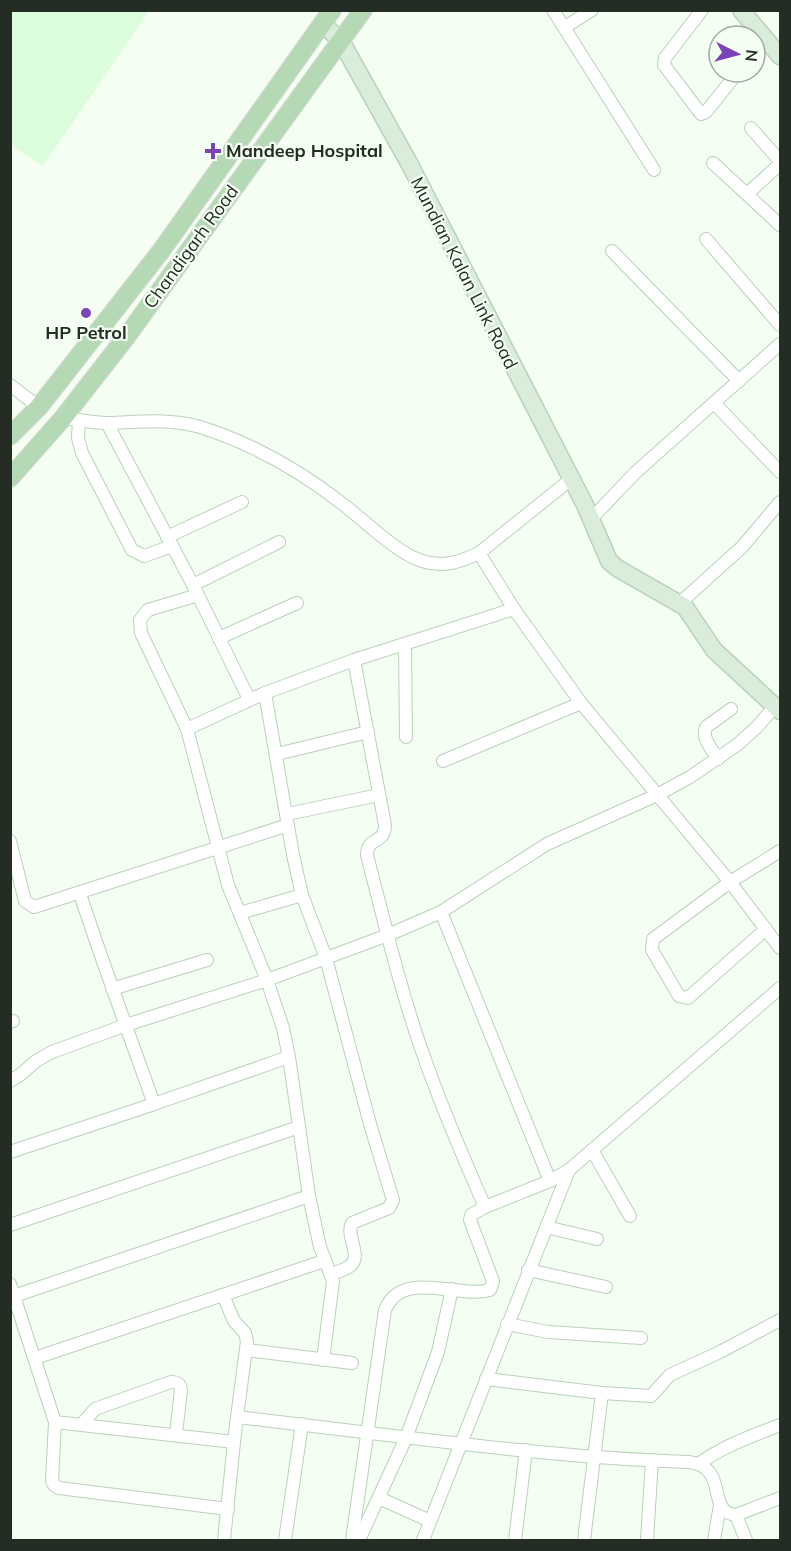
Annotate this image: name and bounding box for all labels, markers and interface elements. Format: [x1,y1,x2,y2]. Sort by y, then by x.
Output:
north arrow [707,24,767,84]
text: N [741,49,762,63]
place label: Mandeep Hospital [226,139,383,162]
marker: Mandeep Hospital [204,142,222,160]
street label: Mundian Kalan Link Road [406,173,523,373]
street label: Chandigarh Road [138,181,243,313]
marker: HP Petrol [79,306,93,320]
place label: HP Petrol [45,321,127,344]

